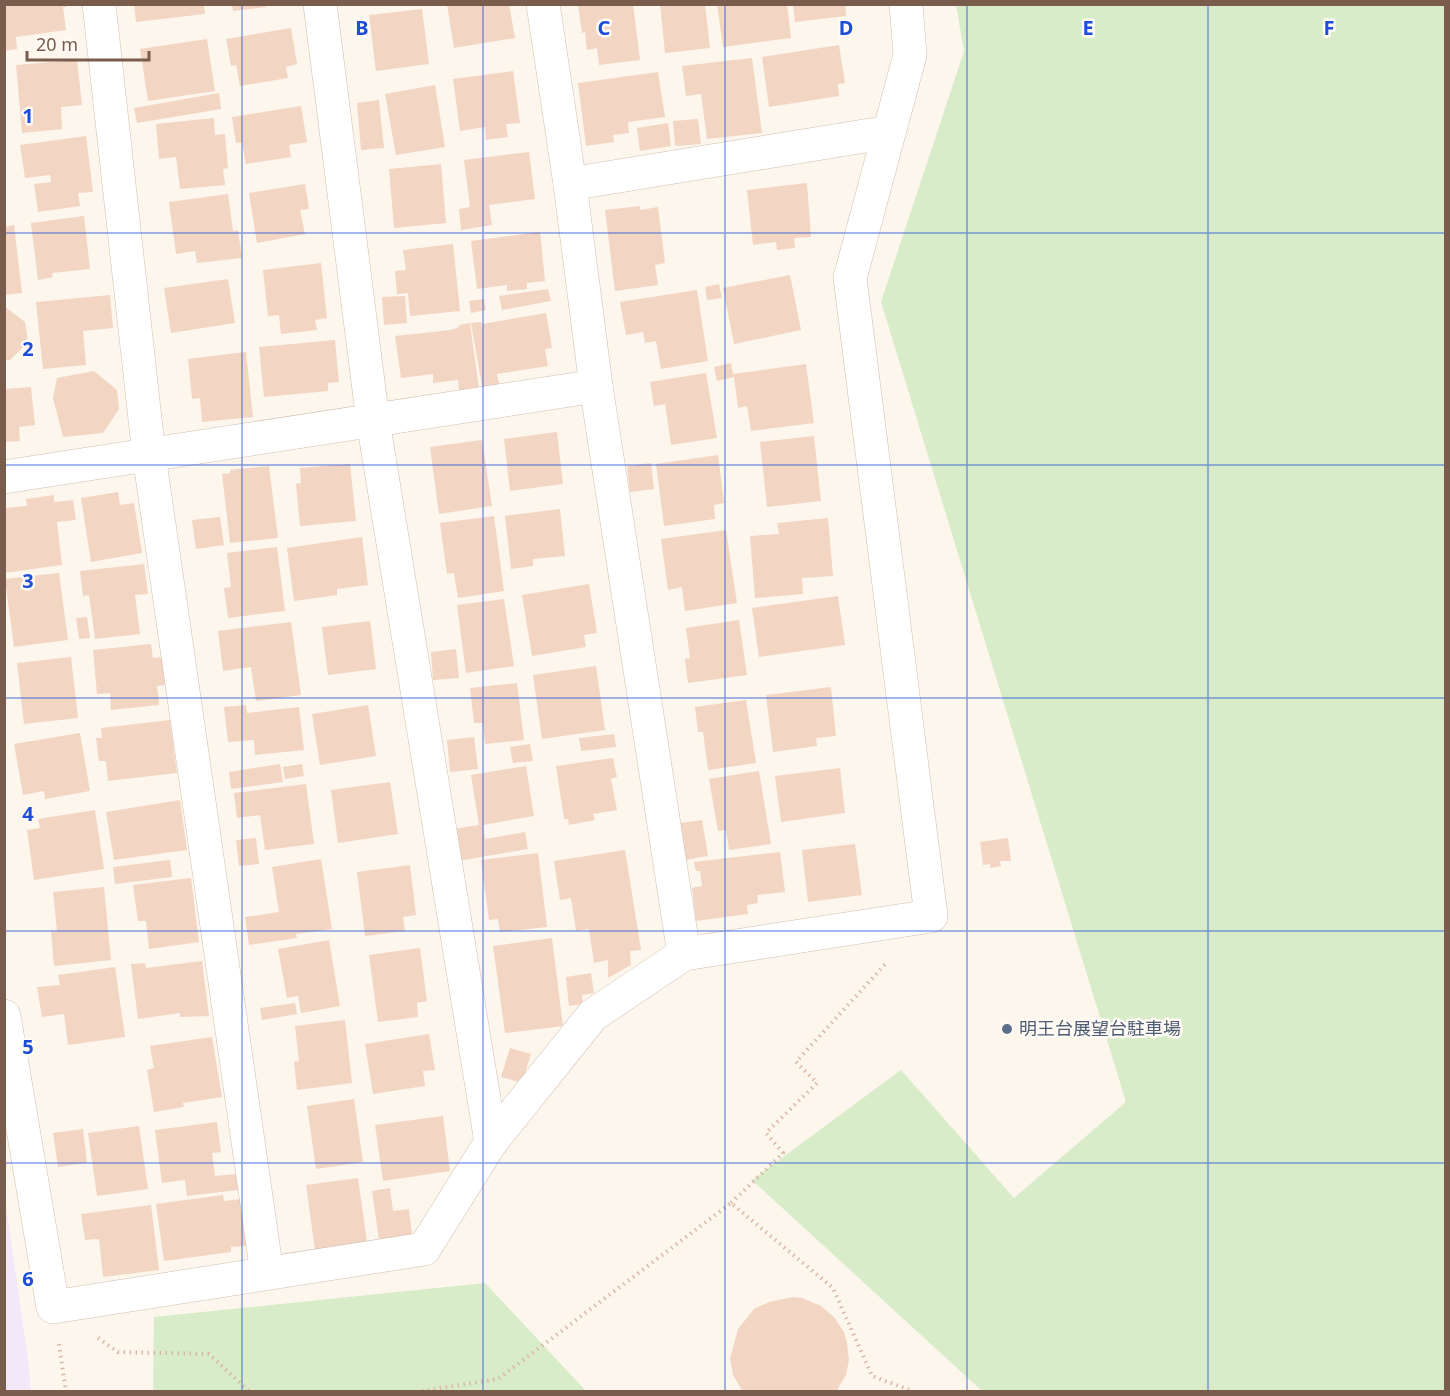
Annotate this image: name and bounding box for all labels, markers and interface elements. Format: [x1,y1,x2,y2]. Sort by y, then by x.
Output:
text: B [355,14,369,41]
text: C [598,14,611,41]
text: D [839,14,853,41]
text: E [1082,14,1094,41]
text: F [1324,14,1334,41]
scale bar [27,24,148,62]
text: 20 m [36,32,78,56]
text: 1 [22,102,34,129]
text: 2 [22,335,34,362]
text: 3 [22,567,34,594]
text: 4 [22,800,34,827]
place label: 明王台展望台駐車場 [1019,1016,1181,1040]
marker: 明王台展望台駐車場 [1000,1022,1014,1036]
text: 5 [22,1033,34,1060]
text: 6 [22,1265,34,1292]

